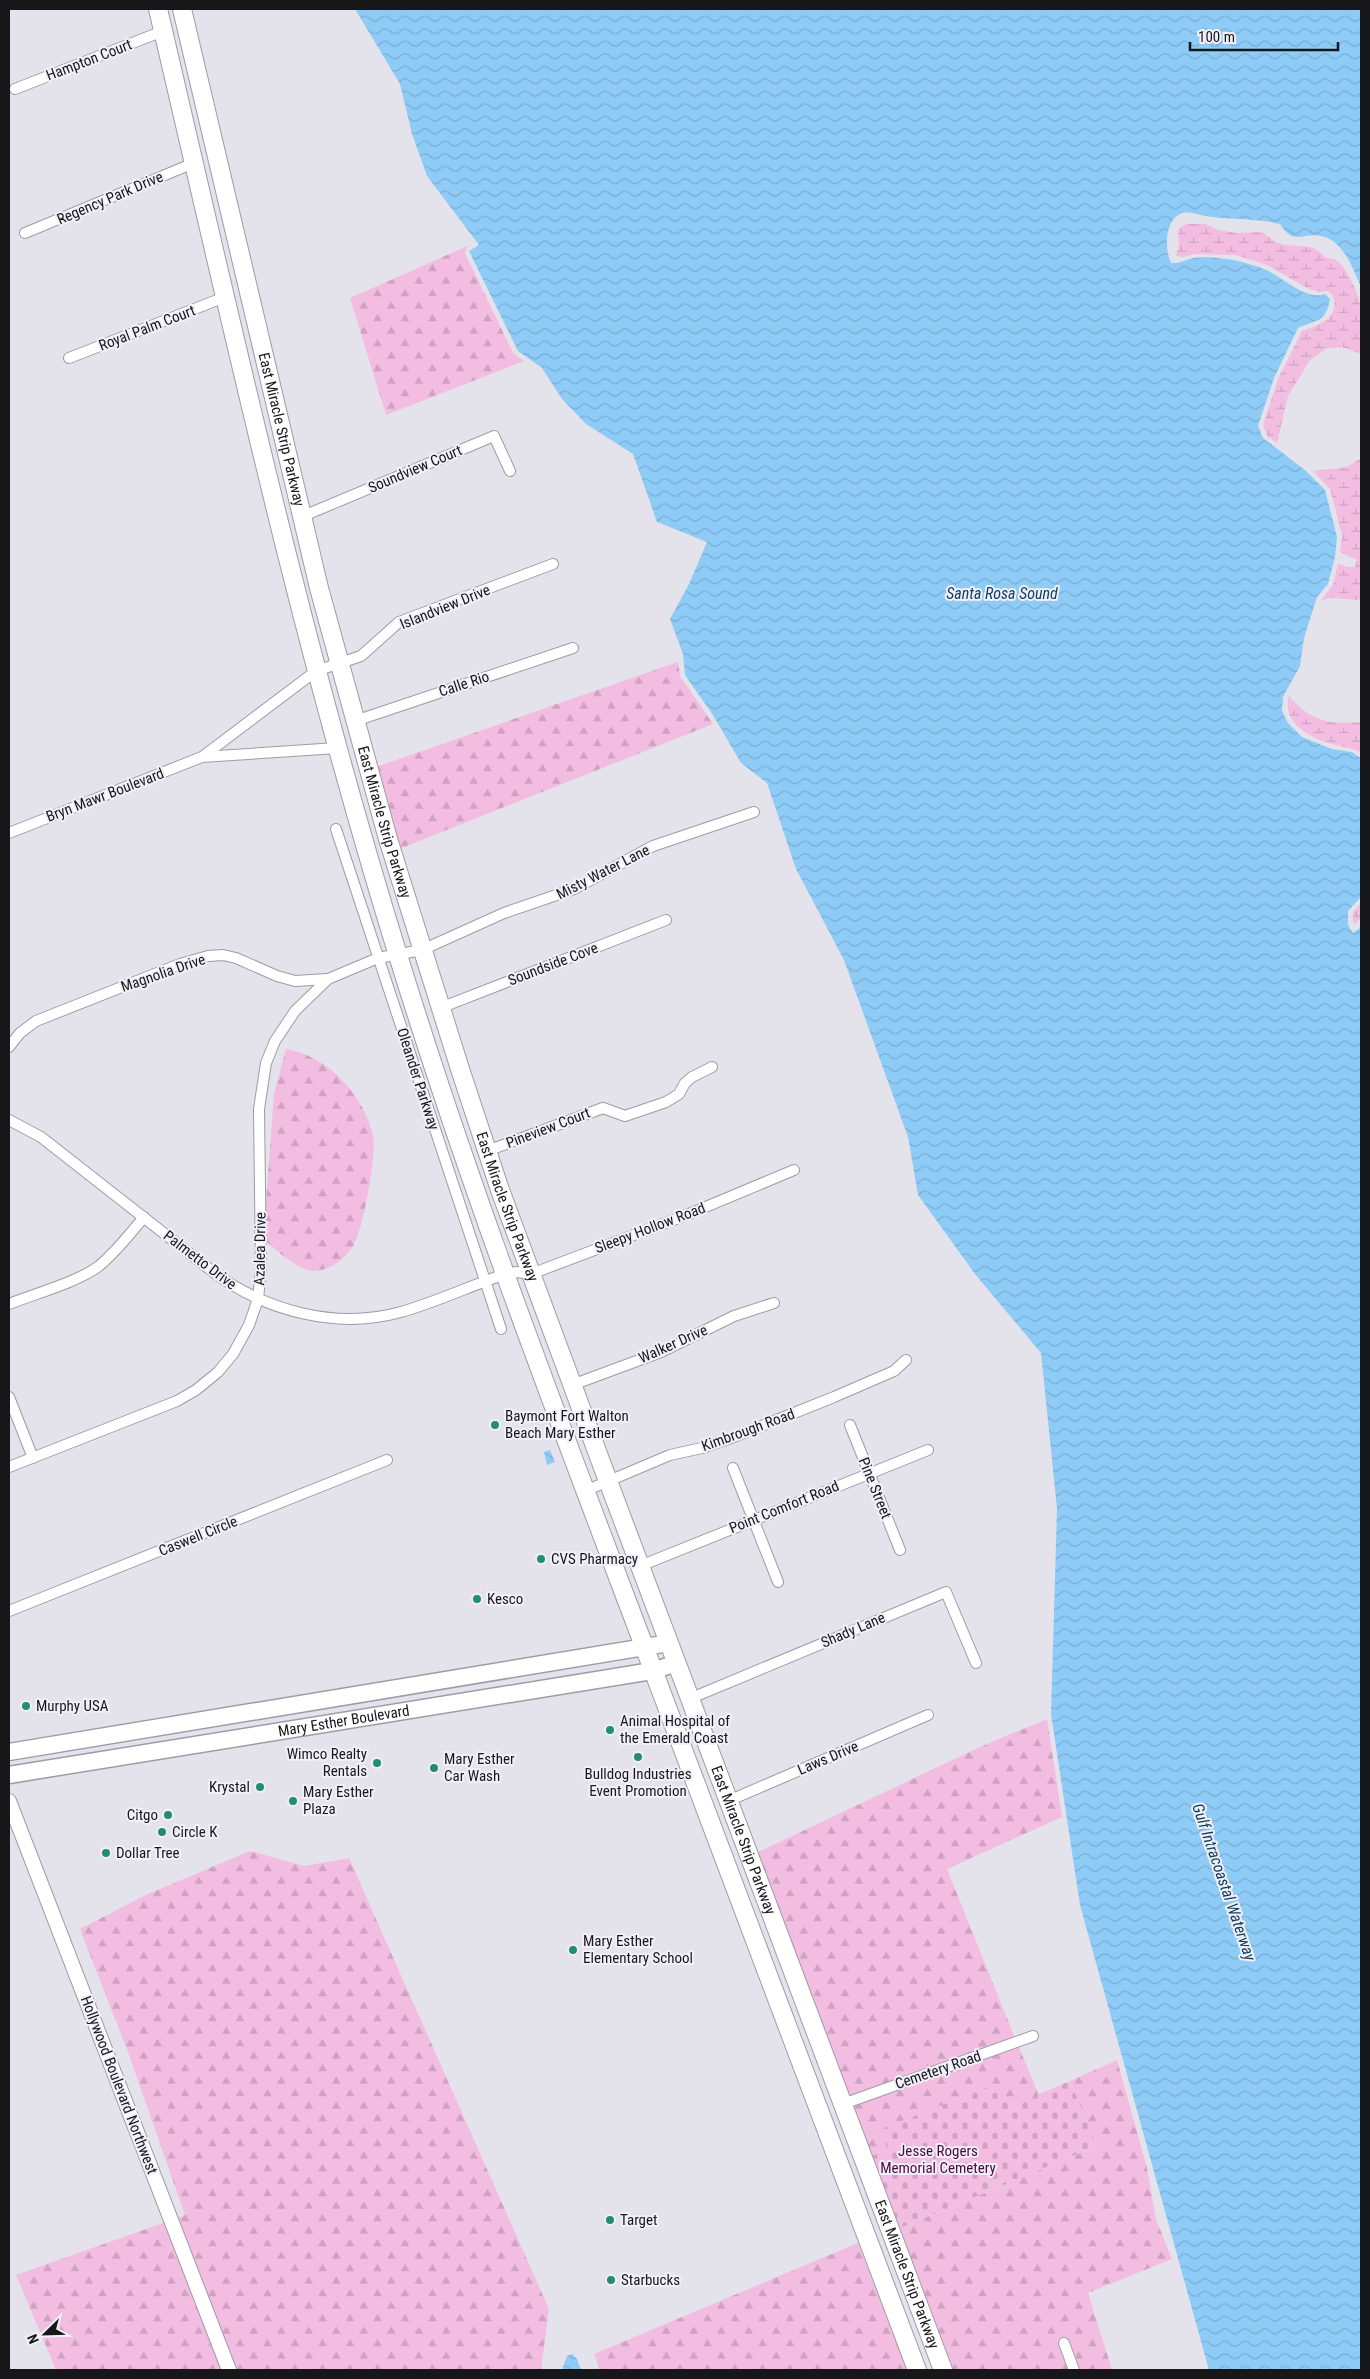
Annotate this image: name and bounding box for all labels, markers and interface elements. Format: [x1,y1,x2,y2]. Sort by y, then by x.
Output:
scale bar [1190,20,1338,52]
text: 100 m [1198,28,1235,46]
street label: Hampton Court [44,35,134,85]
street label: Regency Park Drive [54,168,166,228]
street label: Royal Palm Court [96,301,198,355]
street label: East Miracle Strip Parkway [255,351,308,508]
street label: Soundview Court [365,441,465,497]
street label: Islandview Drive [397,581,493,633]
water label: Santa Rosa Sound [946,584,1058,603]
street label: Calle Rio [436,667,492,701]
street label: East Miracle Strip Parkway [354,744,415,900]
street label: Bryn Mawr Boulevard [43,764,167,826]
street label: Misty Water Lane [553,841,653,903]
street label: Soundside Cove [506,939,600,989]
street label: Magnolia Drive [118,950,208,996]
street label: Oleander Parkway [393,1026,443,1132]
street label: Pineview Court [503,1104,593,1152]
street label: East Miracle Strip Parkway [472,1130,542,1284]
street label: Sleepy Hollow Road [592,1199,708,1257]
street label: Azalea Drive [250,1212,270,1286]
street label: Palmetto Drive [160,1227,240,1293]
street label: Walker Drive [636,1321,710,1367]
street label: Kimbrough Road [699,1405,797,1455]
place label: Baymont Fort Walton Beach Mary Esther [505,1407,629,1442]
marker: Baymont Fort Walton Beach Mary Esther [489,1419,501,1431]
street label: Pine Street [855,1455,895,1521]
street label: Point Comfort Road [726,1477,842,1537]
street label: Caswell Circle [156,1512,240,1560]
place label: CVS Pharmacy [551,1550,638,1568]
marker: CVS Pharmacy [535,1553,547,1565]
place label: Kesco [487,1590,523,1608]
marker: Kesco [471,1593,483,1605]
street label: Shady Lane [818,1608,888,1652]
place label: Murphy USA [36,1697,109,1715]
marker: Murphy USA [20,1700,32,1712]
street label: Mary Esther Boulevard [277,1701,411,1740]
place label: Animal Hospital of the Emerald Coast [620,1712,730,1747]
marker: Animal Hospital of the Emerald Coast [604,1724,616,1736]
street label: Laws Drive [795,1737,861,1779]
place label: Wimco Realty Rentals [287,1745,367,1780]
place label: Mary Esther Car Wash [444,1750,515,1785]
marker: Bulldog Industries Event Promotion [632,1751,644,1763]
marker: Wimco Realty Rentals [371,1757,383,1769]
marker: Mary Esther Car Wash [428,1762,440,1774]
street label: East Miracle Strip Parkway [707,1763,780,1917]
place label: Bulldog Industries Event Promotion [584,1765,692,1800]
place label: Krystal [209,1778,250,1796]
marker: Krystal [254,1781,266,1793]
place label: Mary Esther Plaza [303,1783,374,1818]
marker: Mary Esther Plaza [287,1795,299,1807]
water label: Gulf Intracoastal Waterway [1188,1801,1260,1964]
place label: Citgo [127,1806,158,1824]
marker: Citgo [162,1809,174,1821]
place label: Circle K [172,1823,218,1841]
marker: Circle K [156,1826,168,1838]
place label: Dollar Tree [116,1844,180,1862]
marker: Dollar Tree [100,1847,112,1859]
place label: Mary Esther Elementary School [583,1932,693,1967]
marker: Mary Esther Elementary School [567,1944,579,1956]
street label: Hollywood Boulevard Northwest [77,1993,161,2177]
street label: Cemetery Road [893,2047,983,2093]
park label: Jesse Rogers Memorial Cemetery [880,2142,996,2177]
street label: East Miracle Strip Parkway [871,2198,943,2351]
place label: Target [620,2211,657,2229]
marker: Target [604,2214,616,2226]
place label: Starbucks [621,2271,680,2289]
marker: Starbucks [605,2274,617,2286]
north arrow [20,2309,70,2359]
text: N [24,2332,42,2346]

